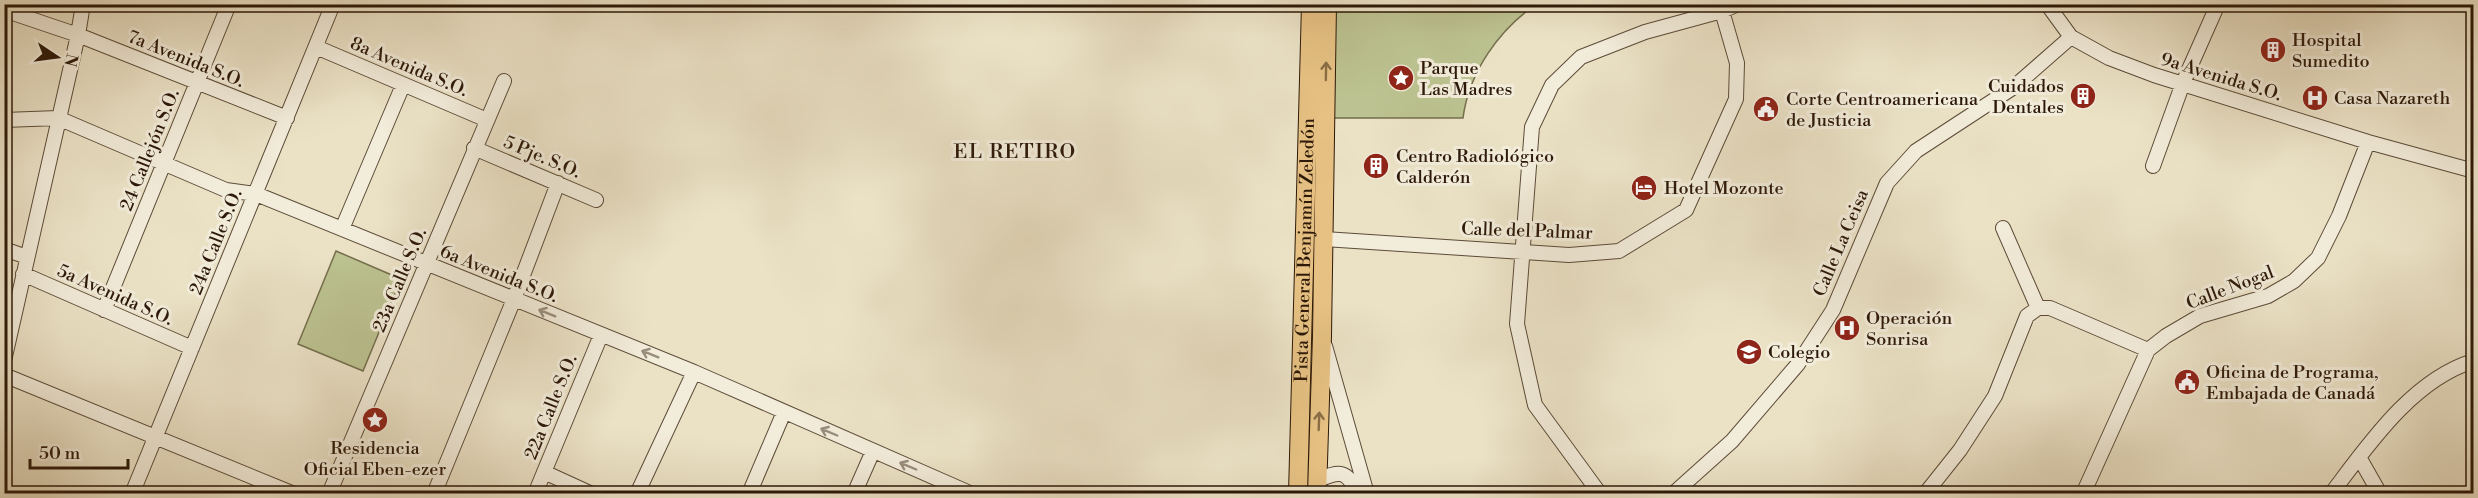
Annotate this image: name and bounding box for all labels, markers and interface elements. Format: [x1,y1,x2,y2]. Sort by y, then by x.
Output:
street label: 7a Avenida S.O. [124,25,248,93]
north arrow [27,27,87,87]
place label: Hospital Sumedito [2292,29,2370,73]
street label: 8a Avenida S.O. [347,32,471,102]
building icon: Hospital Sumedito [2258,35,2288,65]
street label: 9a Avenida S.O. [2158,48,2284,106]
text: N [59,52,82,69]
place label: Parque Las Madres [1420,57,1513,101]
one-way arrow [1320,61,1332,81]
place icon: Parque Las Madres [1386,63,1416,93]
place label: Cuidados Dentales [1988,75,2064,119]
building icon: Cuidados Dentales [2068,81,2098,111]
hospital icon: Casa Nazareth [2300,83,2330,113]
street label: 24 Callejón S.O. [115,86,185,214]
place label: Casa Nazareth [2334,87,2450,110]
place label: Corte Centroamericana de Justicia [1786,88,1979,132]
public building icon: Corte Centroamericana de Justicia [1751,94,1781,124]
street label: Pista General Benjamín Zeledón [1289,118,1319,382]
street label: 5 Pje. S.O. [500,130,584,184]
district label: EL RETIRO [953,140,1077,165]
place label: Centro Radiológico Calderón [1396,145,1554,189]
building icon: Centro Radiológico Calderón [1361,151,1391,181]
hotel icon: Hotel Mozonte [1629,173,1659,203]
place label: Hotel Mozonte [1664,177,1784,200]
street label: Calle La Ceisa [1808,185,1874,300]
street label: 24a Calle S.O. [184,186,248,298]
street label: Calle del Palmar [1461,217,1593,245]
street label: 23a Calle S.O. [368,225,432,335]
street label: 6a Avenida S.O. [437,240,561,308]
street label: 5a Avenida S.O. [53,259,177,331]
street label: Calle Nogal [2183,261,2278,315]
one-way arrow [538,307,556,318]
place label: Operación Sonrisa [1866,307,1953,351]
hospital icon: Operación Sonrisa [1832,313,1862,343]
school or university icon: Colegio [1734,337,1764,367]
place label: Colegio [1768,341,1830,364]
one-way arrow [641,348,659,359]
street label: 22a Calle S.O. [520,351,582,463]
place label: Oficina de Programa, Embajada de Canadá [2206,361,2378,405]
public building icon: Oficina de Programa, Embajada de Canadá [2172,367,2202,397]
place icon: Residencia Oficial Eben-ezer [360,405,390,435]
one-way arrow [1314,412,1325,432]
one-way arrow [820,426,838,437]
scale bar [30,432,128,470]
place label: Residencia Oficial Eben-ezer [304,437,446,481]
text: 50 m [39,442,81,465]
one-way arrow [899,460,918,471]

